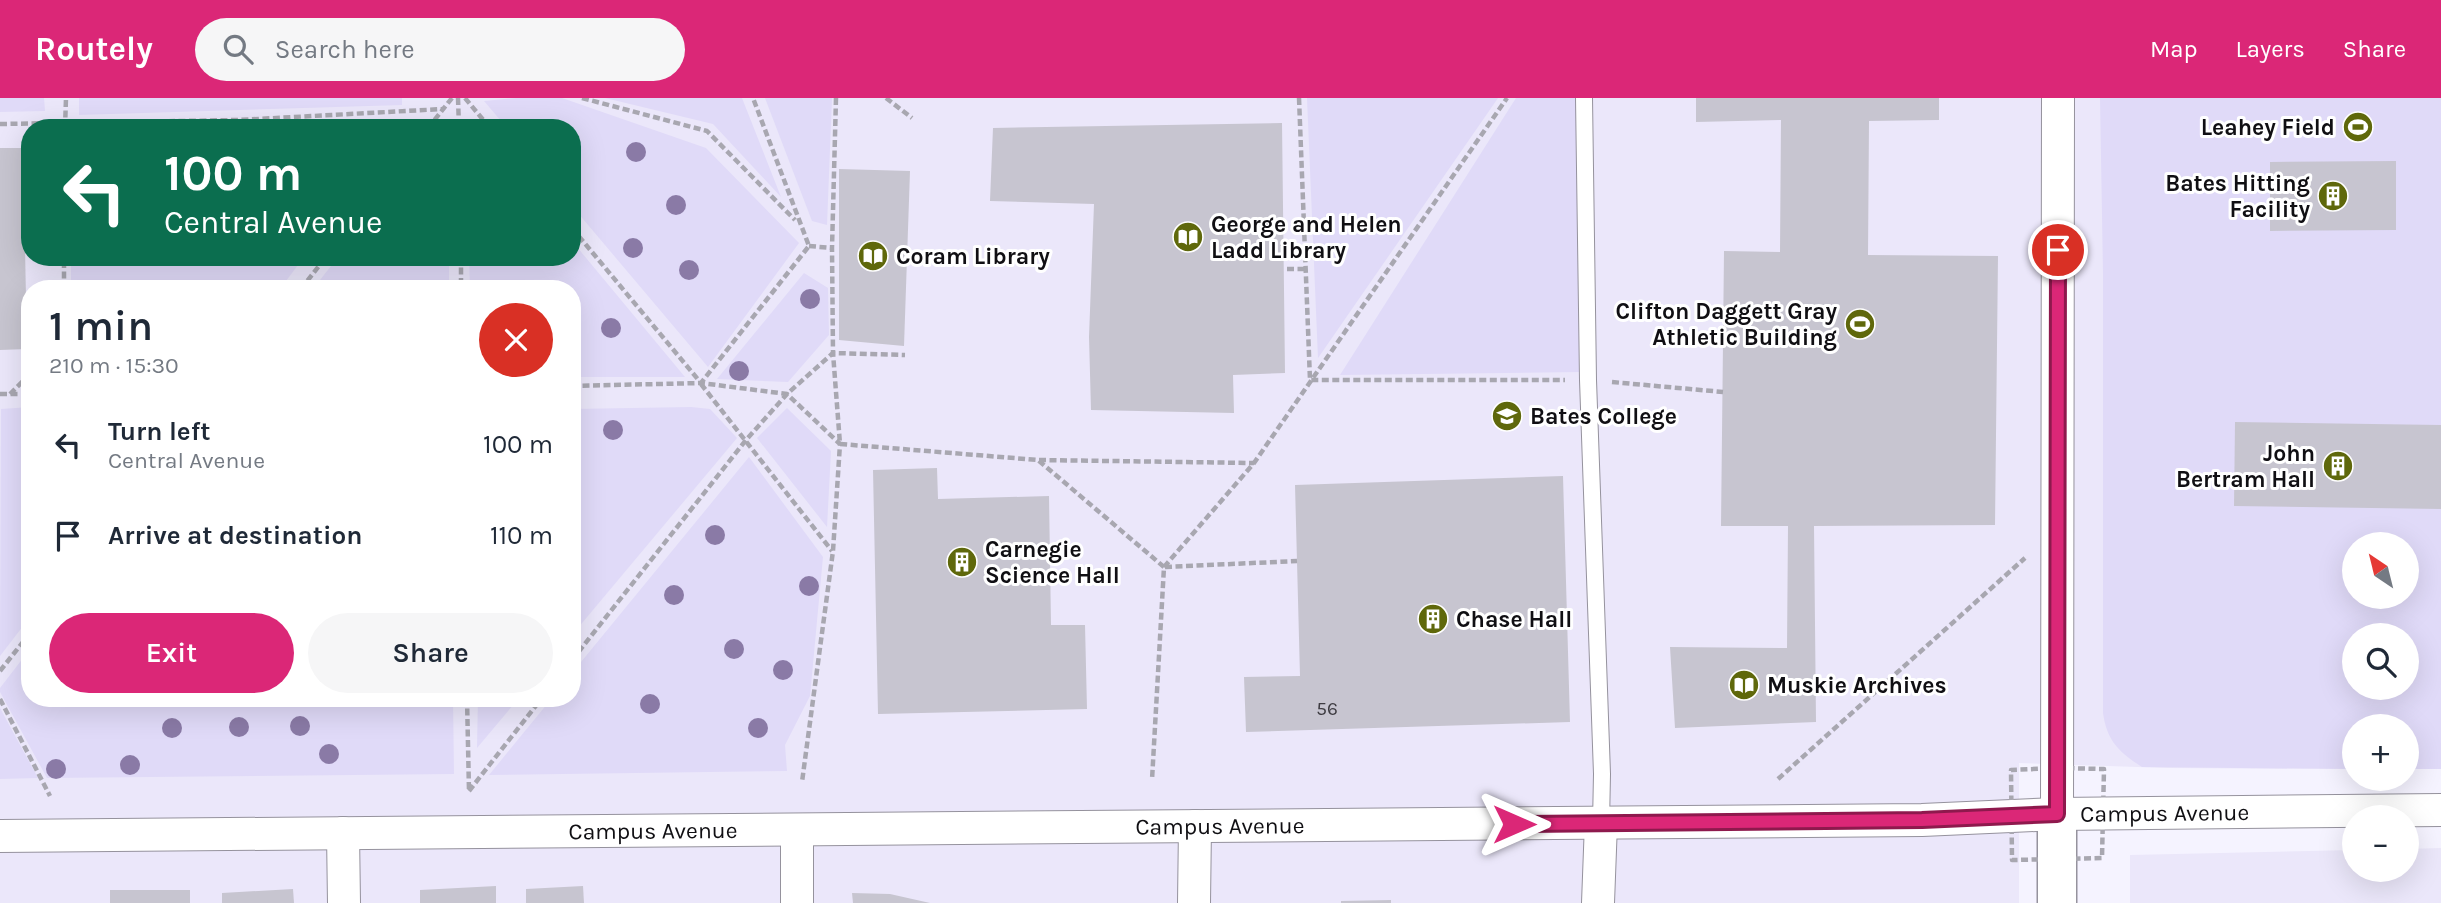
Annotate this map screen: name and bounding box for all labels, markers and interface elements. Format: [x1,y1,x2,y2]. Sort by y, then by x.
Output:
search box [195,18,685,81]
text: Routely [35,30,153,68]
icon: search [219,30,257,68]
text: Search here [275,34,415,65]
text: Map [2150,35,2198,63]
text: Layers [2236,35,2305,63]
text: Share [2343,35,2406,63]
sports icon: Leahey Field [2341,110,2375,144]
place label: Leahey Field [2201,114,2335,141]
text: 100 m [164,145,302,202]
icon: left [49,147,140,238]
place label: Bates Hitting Facility [2165,170,2310,223]
building icon: Bates Hitting Facility [2316,179,2350,213]
text: Central Avenue [164,204,382,241]
place label: George and Helen Ladd Library [1211,211,1402,264]
library icon: George and Helen Ladd Library [1171,220,1205,254]
pin [2028,220,2088,280]
icon: arrive [2039,231,2077,269]
library icon: Coram Library [856,239,890,273]
place label: Coram Library [896,243,1050,270]
place label: Clifton Daggett Gray Athletic Building [1615,298,1837,351]
text: 1 min [49,301,153,351]
button: close [479,303,553,377]
sports icon: Clifton Daggett Gray Athletic Building [1843,307,1877,341]
text: 210 m · 15:30 [49,352,179,379]
school or university icon: Bates College [1490,399,1524,433]
place label: Bates College [1530,403,1677,430]
text: Turn left [108,416,210,447]
icon: left [49,426,87,464]
text: 100 m [483,429,553,460]
place label: John Bertram Hall [2176,440,2315,493]
text: Central Avenue [108,447,265,474]
building icon: John Bertram Hall [2321,449,2355,483]
icon: arrive [49,517,87,555]
text: Arrive at destination [108,520,362,551]
text: 110 m [490,520,553,551]
north arrow [2342,532,2418,609]
map controls [2342,532,2419,882]
place label: Carnegie Science Hall [985,536,1120,589]
building icon: Carnegie Science Hall [945,545,979,579]
building icon: Chase Hall [1416,602,1450,636]
place label: Chase Hall [1456,606,1572,633]
button: Exit [49,613,294,693]
button: Share [308,613,553,693]
button: search [2342,623,2419,700]
library icon: Muskie Archives [1727,668,1761,702]
place label: Muskie Archives [1767,672,1947,699]
house number: 56 [1316,698,1338,720]
button: + [2342,714,2419,791]
position arrow [1477,787,1551,861]
street label: Campus Avenue [2080,799,2249,828]
button: − [2342,805,2419,882]
street label: Campus Avenue [1135,812,1305,841]
street label: Campus Avenue [568,817,738,845]

